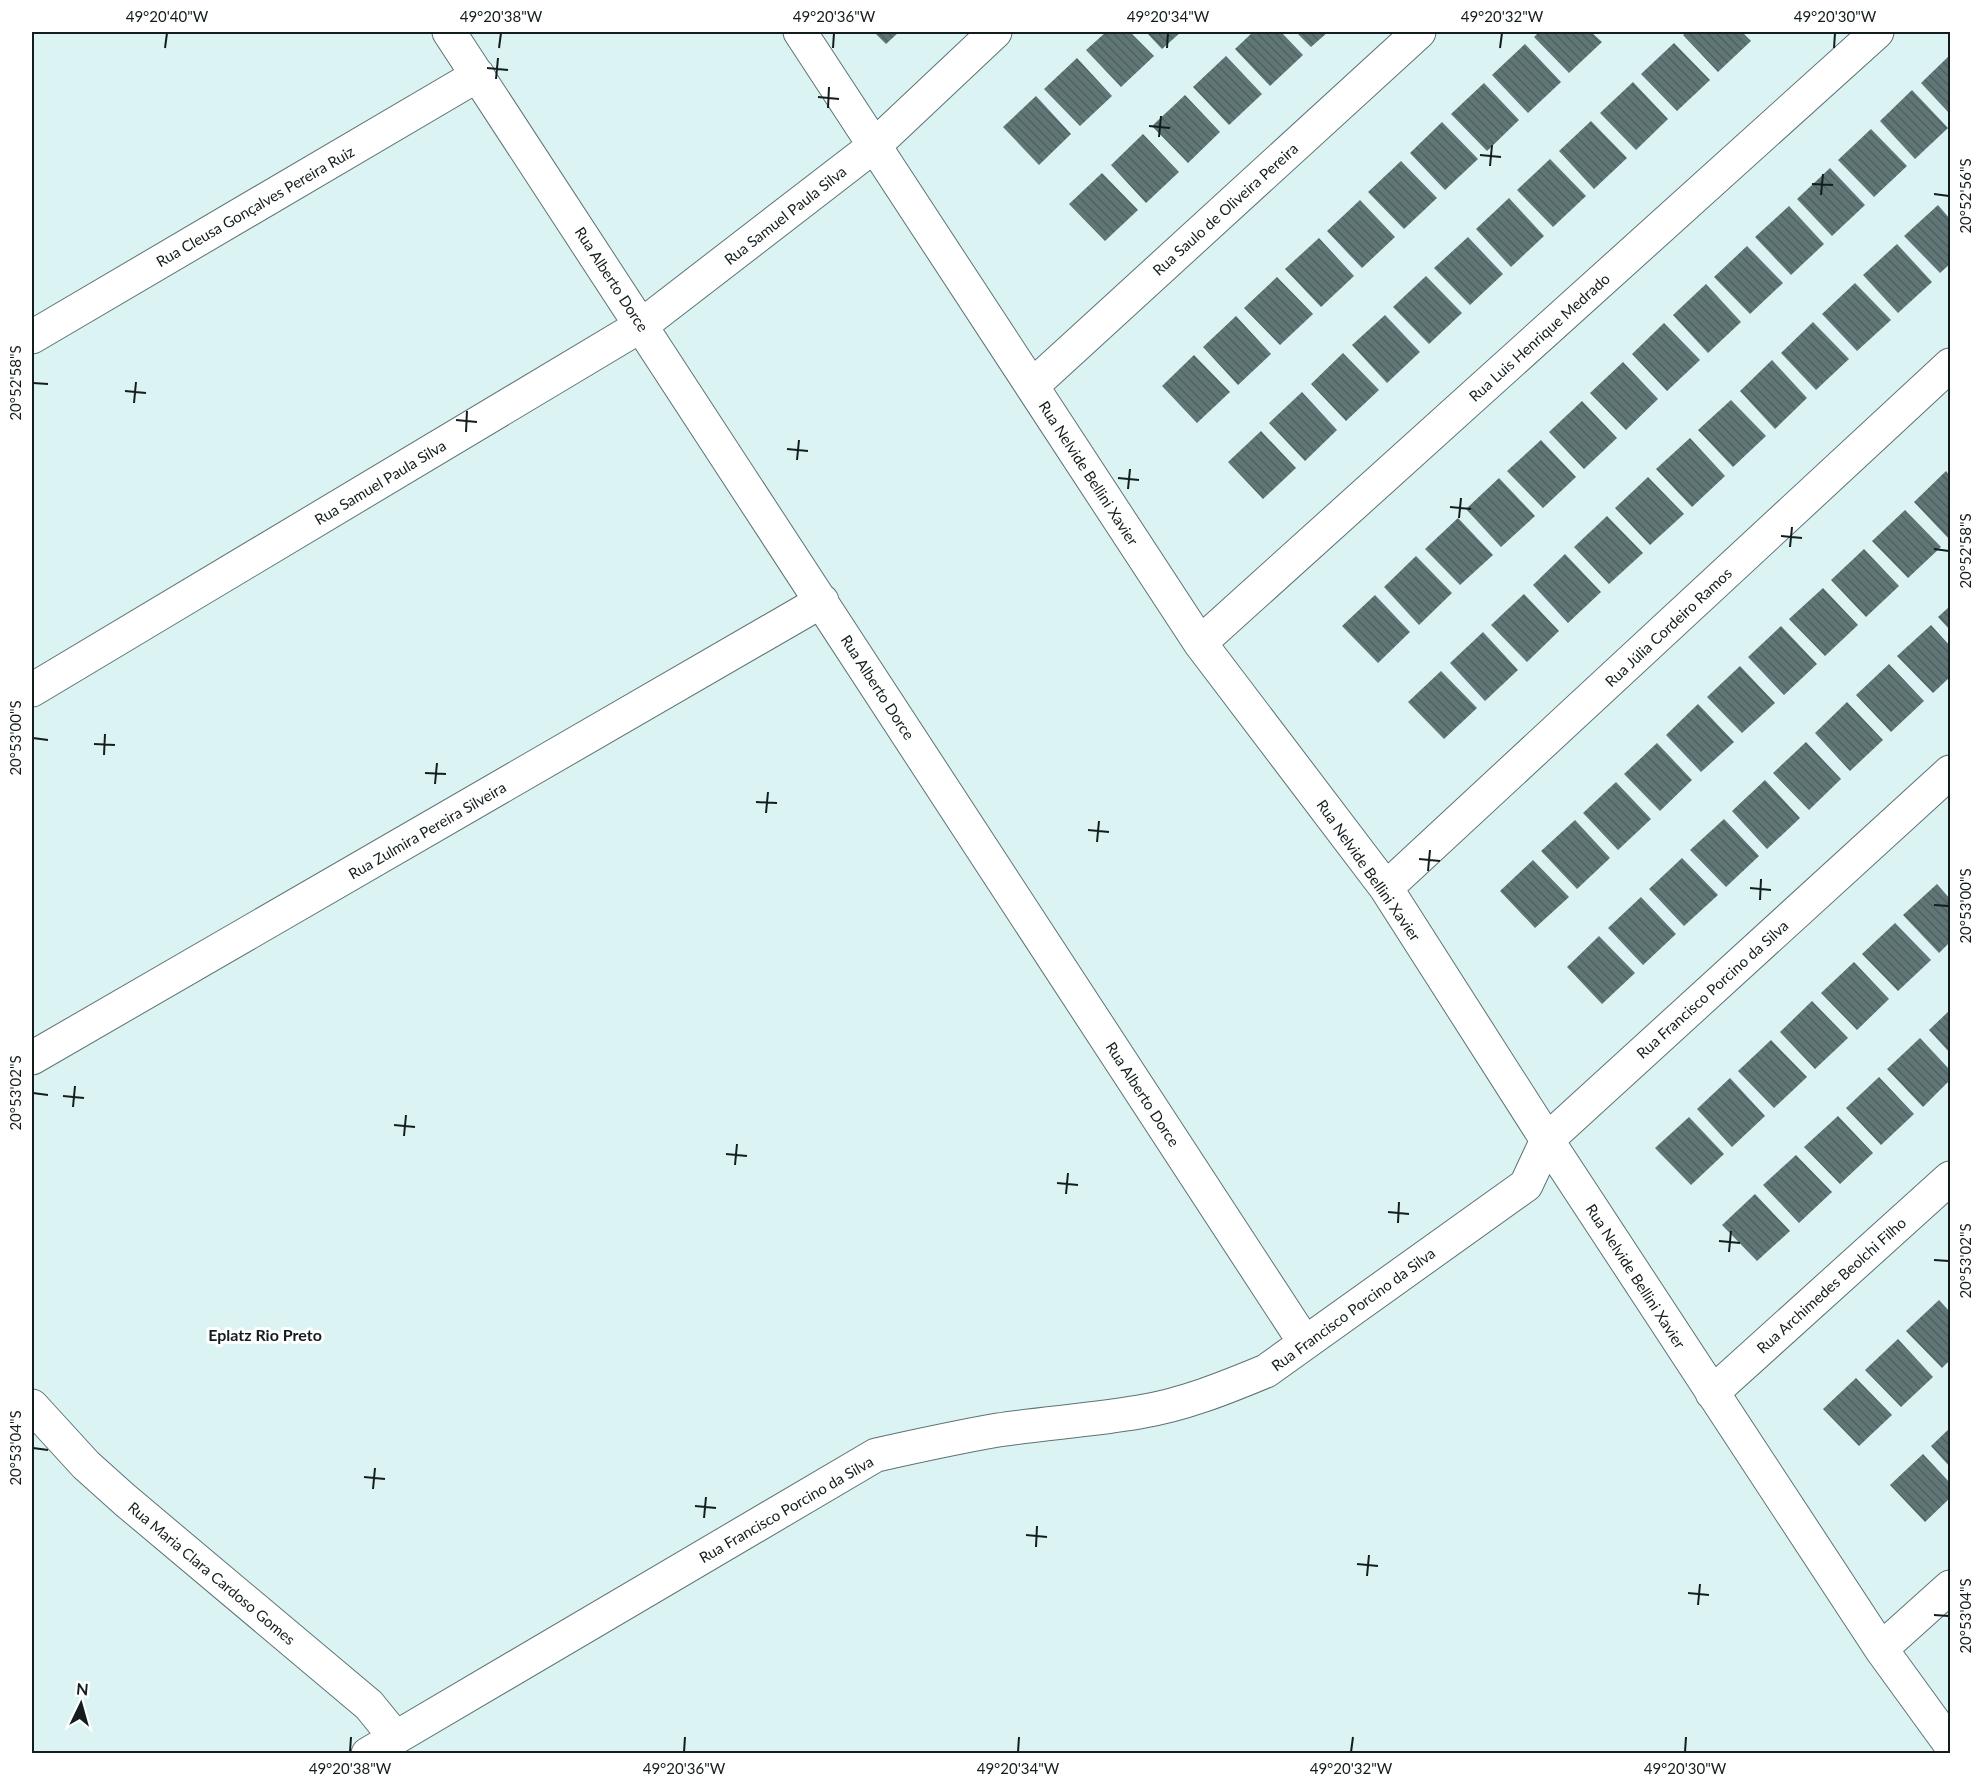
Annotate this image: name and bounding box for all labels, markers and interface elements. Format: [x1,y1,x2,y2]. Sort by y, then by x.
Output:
text: 49°20'40"W [126,7,209,25]
text: 49°20'38"W [460,7,543,25]
text: 49°20'36"W [793,7,876,25]
text: 49°20'34"W [1127,7,1210,25]
text: 49°20'32"W [1461,7,1544,25]
text: 49°20'30"W [1794,7,1877,25]
street label: Rua Saulo de Oliveira Pereira [1149,139,1301,279]
street label: Rua Cleusa Gonçalves Pereira Ruiz [153,142,357,270]
text: 20°52'56"S [1956,158,1974,234]
street label: Rua Samuel Paula Silva [720,162,850,268]
street label: Rua Alberto Dorce [571,223,653,335]
street label: Rua Luis Henrique Medrado [1465,269,1613,405]
text: 20°52'58"S [6,345,24,421]
street label: Rua Nelvide Bellini Xavier [1036,397,1143,549]
street label: Rua Samuel Paula Silva [311,436,449,528]
text: 20°52'58"S [1956,513,1974,589]
street label: Rua Júlia Cordeiro Ramos [1601,564,1735,690]
street label: Rua Alberto Dorce [837,631,919,743]
text: 20°53'00"S [6,700,24,776]
street label: Rua Zulmira Pereira Silveira [345,778,509,882]
street label: Rua Nelvide Bellini Xavier [1313,796,1425,945]
text: 20°53'00"S [1956,868,1974,944]
street label: Rua Francisco Porcino da Silva [1632,916,1792,1062]
street label: Rua Alberto Dorce [1102,1038,1184,1150]
text: 20°53'02"S [6,1055,24,1131]
street label: Rua Nelvide Bellini Xavier [1583,1200,1690,1352]
street label: Rua Archimedes Beolchi Filho [1753,1213,1909,1357]
text: 20°53'02"S [1956,1223,1974,1299]
street label: Rua Francisco Porcino da Silva [1268,1244,1438,1374]
district label: Eplatz Rio Preto [208,1325,322,1344]
text: 20°53'04"S [6,1410,24,1486]
street label: Rua Francisco Porcino da Silva [696,1452,876,1566]
street label: Rua Maria Clara Cardoso Gomes [125,1498,299,1648]
text: 20°53'04"S [1956,1578,1974,1654]
north arrow [51,1674,111,1734]
text: N [75,1679,89,1699]
text: 49°20'38"W [309,1759,392,1777]
text: 49°20'36"W [643,1759,726,1777]
text: 49°20'34"W [977,1759,1060,1777]
text: 49°20'32"W [1310,1759,1393,1777]
text: 49°20'30"W [1644,1759,1727,1777]

